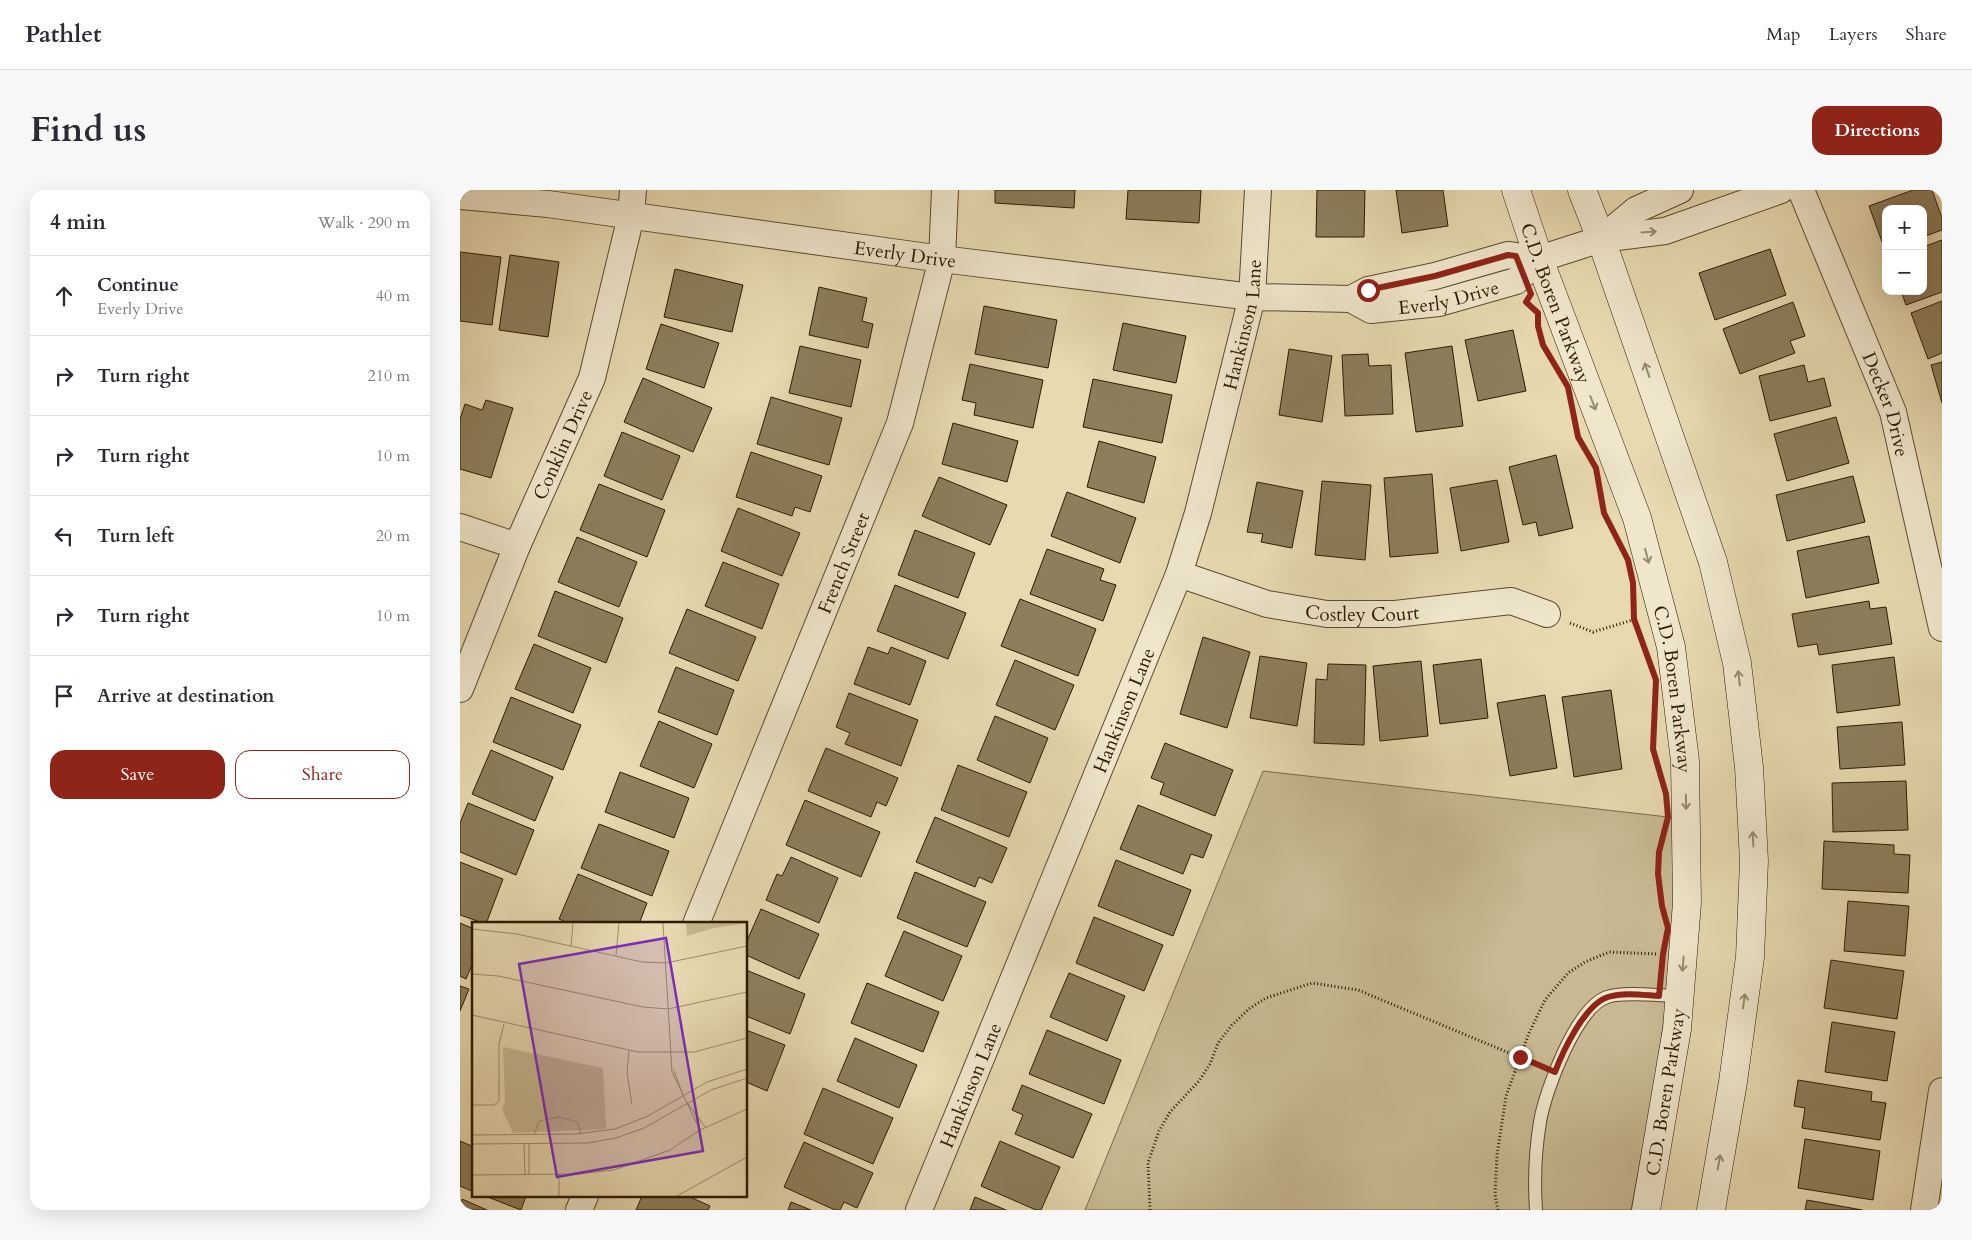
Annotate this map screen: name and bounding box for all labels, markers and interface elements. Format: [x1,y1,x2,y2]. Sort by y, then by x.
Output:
text: Pathlet [25,18,102,51]
text: Map [1766,22,1801,47]
text: Layers [1829,22,1878,47]
text: Share [1906,22,1947,47]
text: Find us [30,106,146,154]
button: Directions [1812,106,1942,155]
map controls [1882,205,1927,295]
button: + [1882,205,1927,250]
text: 4 min [50,208,106,237]
text: Walk · 290 m [318,212,410,234]
street label: C.D. Boren Parkway [1514,220,1597,387]
one-way arrow [1641,228,1657,237]
street label: Everly Drive [852,235,958,275]
button: − [1882,250,1927,295]
street label: Hankinson Lane [1217,259,1268,393]
text: Continue [97,272,179,298]
street label: Everly Drive [1397,274,1502,321]
route start [1357,279,1380,302]
icon: ahead [50,282,78,310]
text: 40 m [376,285,410,307]
text: Everly Drive [97,298,184,320]
street label: Decker Drive [1856,348,1915,459]
icon: right [50,362,78,390]
text: Turn right [97,363,189,389]
one-way arrow [1641,363,1651,379]
text: 210 m [368,365,410,387]
street label: Conklin Drive [527,386,599,504]
one-way arrow [1589,395,1598,410]
icon: right [50,442,78,470]
text: Turn right [97,443,189,469]
text: 10 m [376,445,410,467]
street label: French Street [812,509,876,618]
icon: left [50,522,78,550]
text: Turn left [97,523,174,549]
text: 20 m [376,525,410,547]
one-way arrow [1642,548,1652,564]
street label: Costley Court [1303,599,1421,628]
icon: right [50,602,78,630]
text: Turn right [97,603,189,629]
street label: C.D. Boren Parkway [1647,603,1697,773]
text: 10 m [376,605,410,627]
street label: Hankinson Lane [1087,644,1161,777]
one-way arrow [1734,670,1744,686]
icon: arrive [50,682,78,710]
text: Arrive at destination [97,683,274,709]
button: Save [50,750,225,799]
button: Share [235,750,410,799]
one-way arrow [1681,794,1690,810]
one-way arrow [1748,832,1757,848]
inset map [472,922,748,1198]
one-way arrow [1678,956,1687,972]
one-way arrow [1739,994,1749,1010]
street label: C.D. Boren Parkway [1640,1006,1692,1178]
street label: Hankinson Lane [934,1019,1008,1152]
route end [1509,1046,1532,1069]
one-way arrow [1715,1154,1725,1170]

